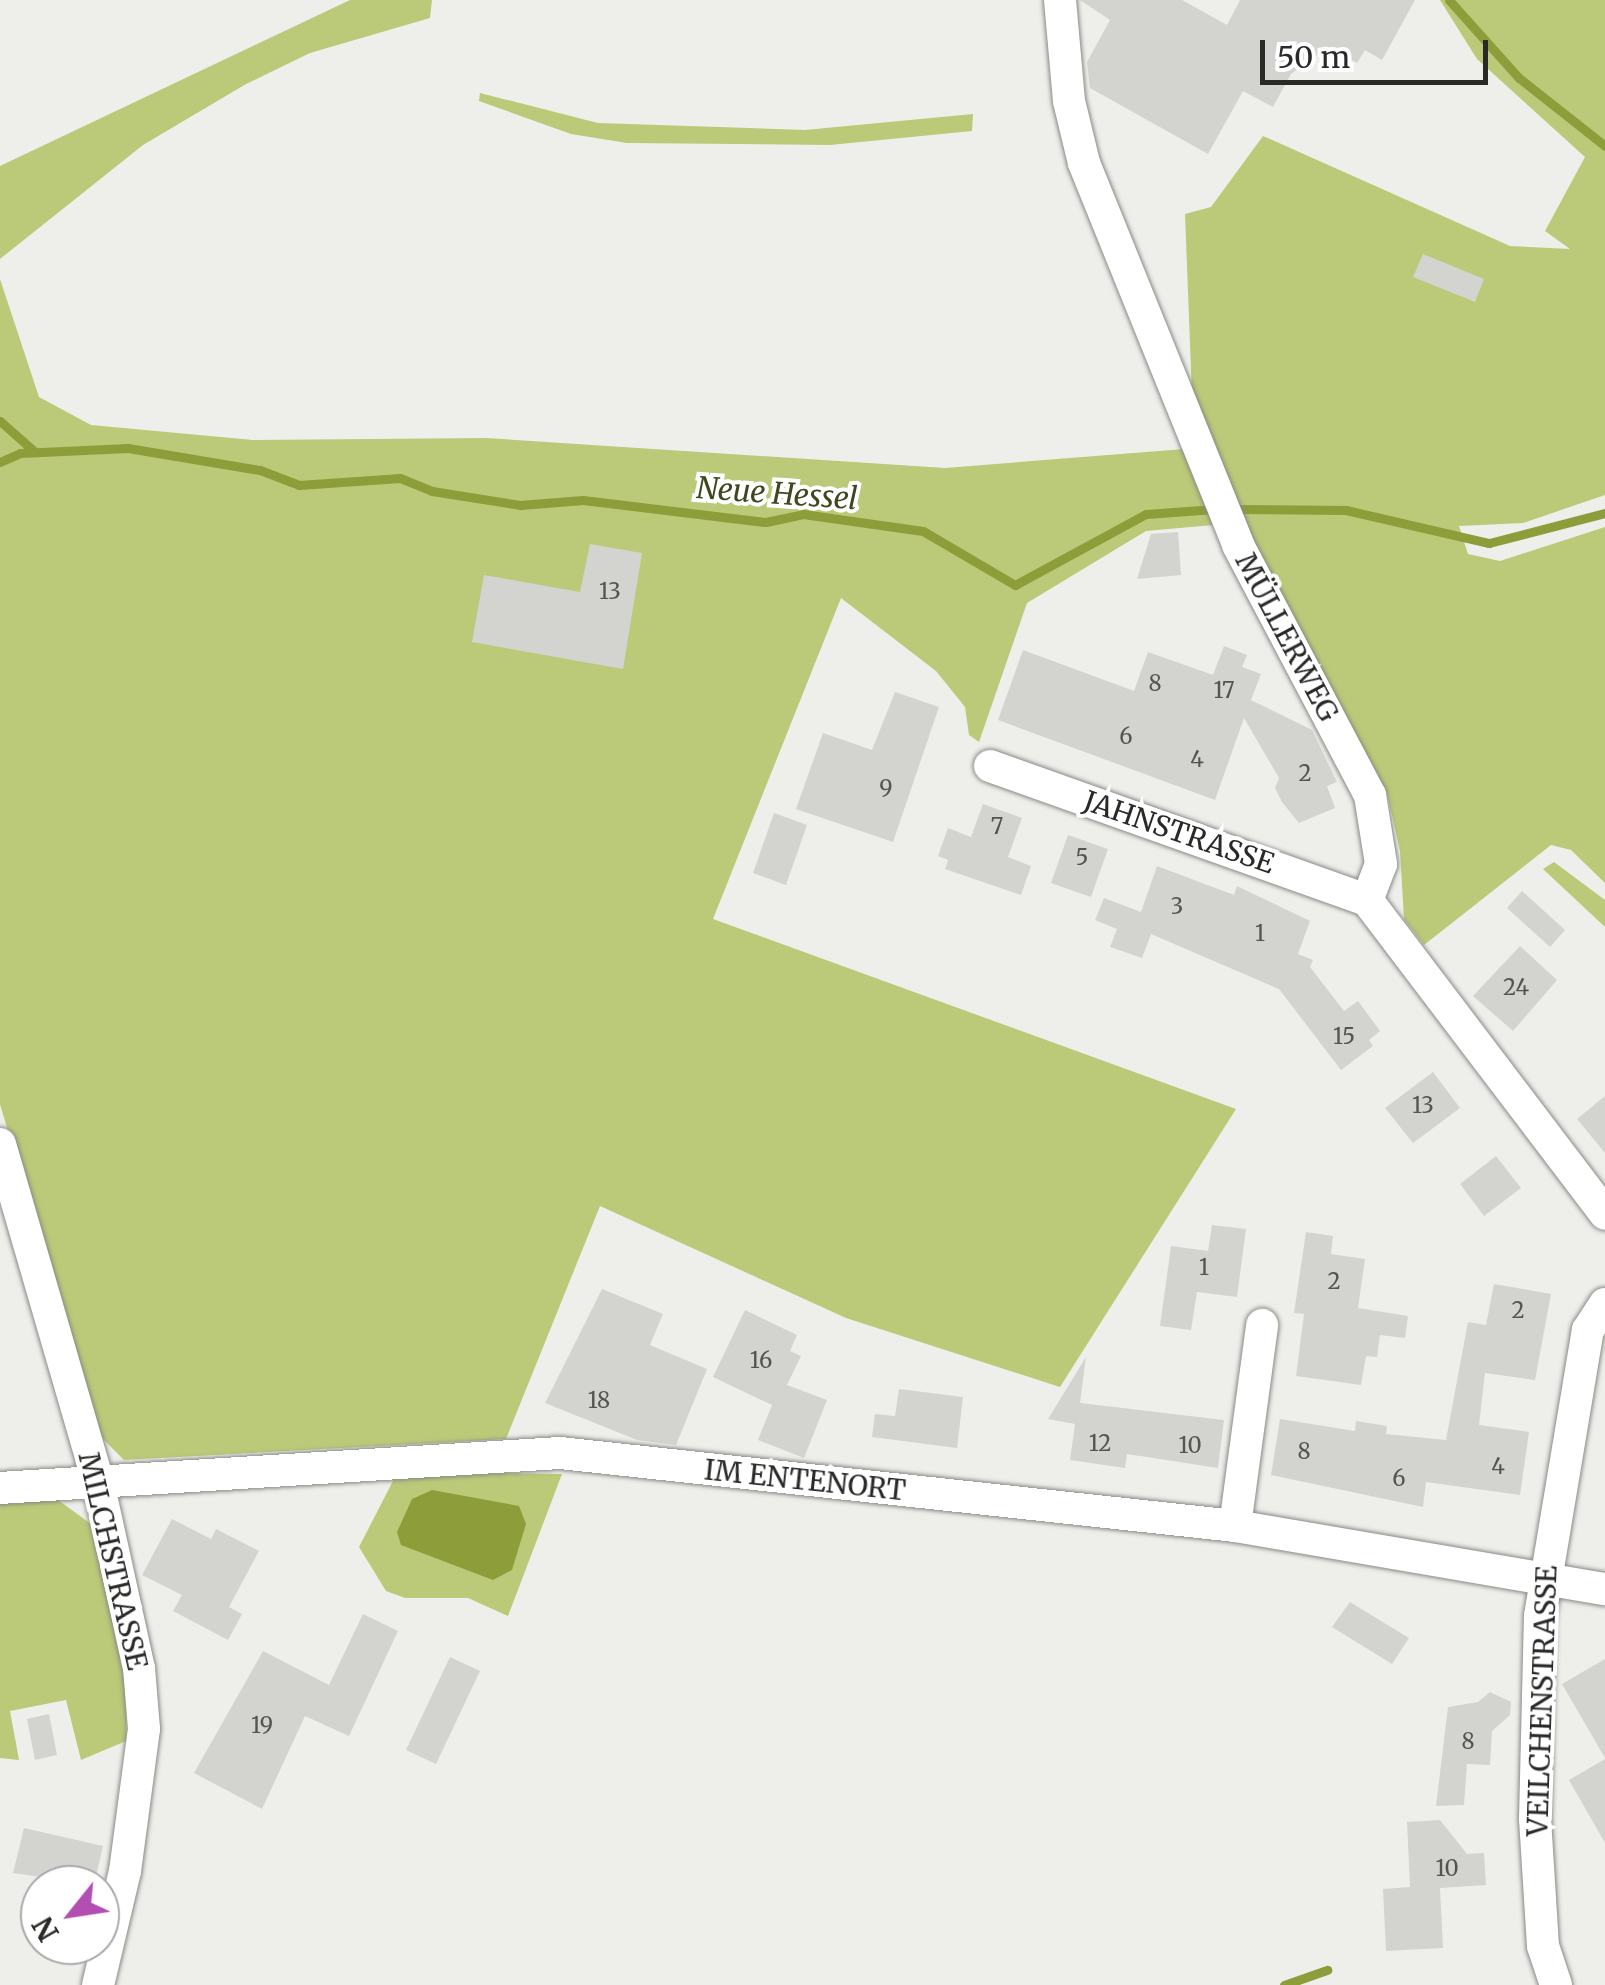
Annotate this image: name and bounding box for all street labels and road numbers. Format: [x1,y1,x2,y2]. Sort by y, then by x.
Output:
street label: MÜLLERWEG [1229,547,1345,727]
street label: JAHNSTRASSE [1079,784,1279,880]
street label: MILCHSTRASSE [72,1449,154,1673]
street label: IM ENTENORT [703,1453,907,1507]
street label: VEILCHENSTRASSE [1520,1565,1564,1837]

